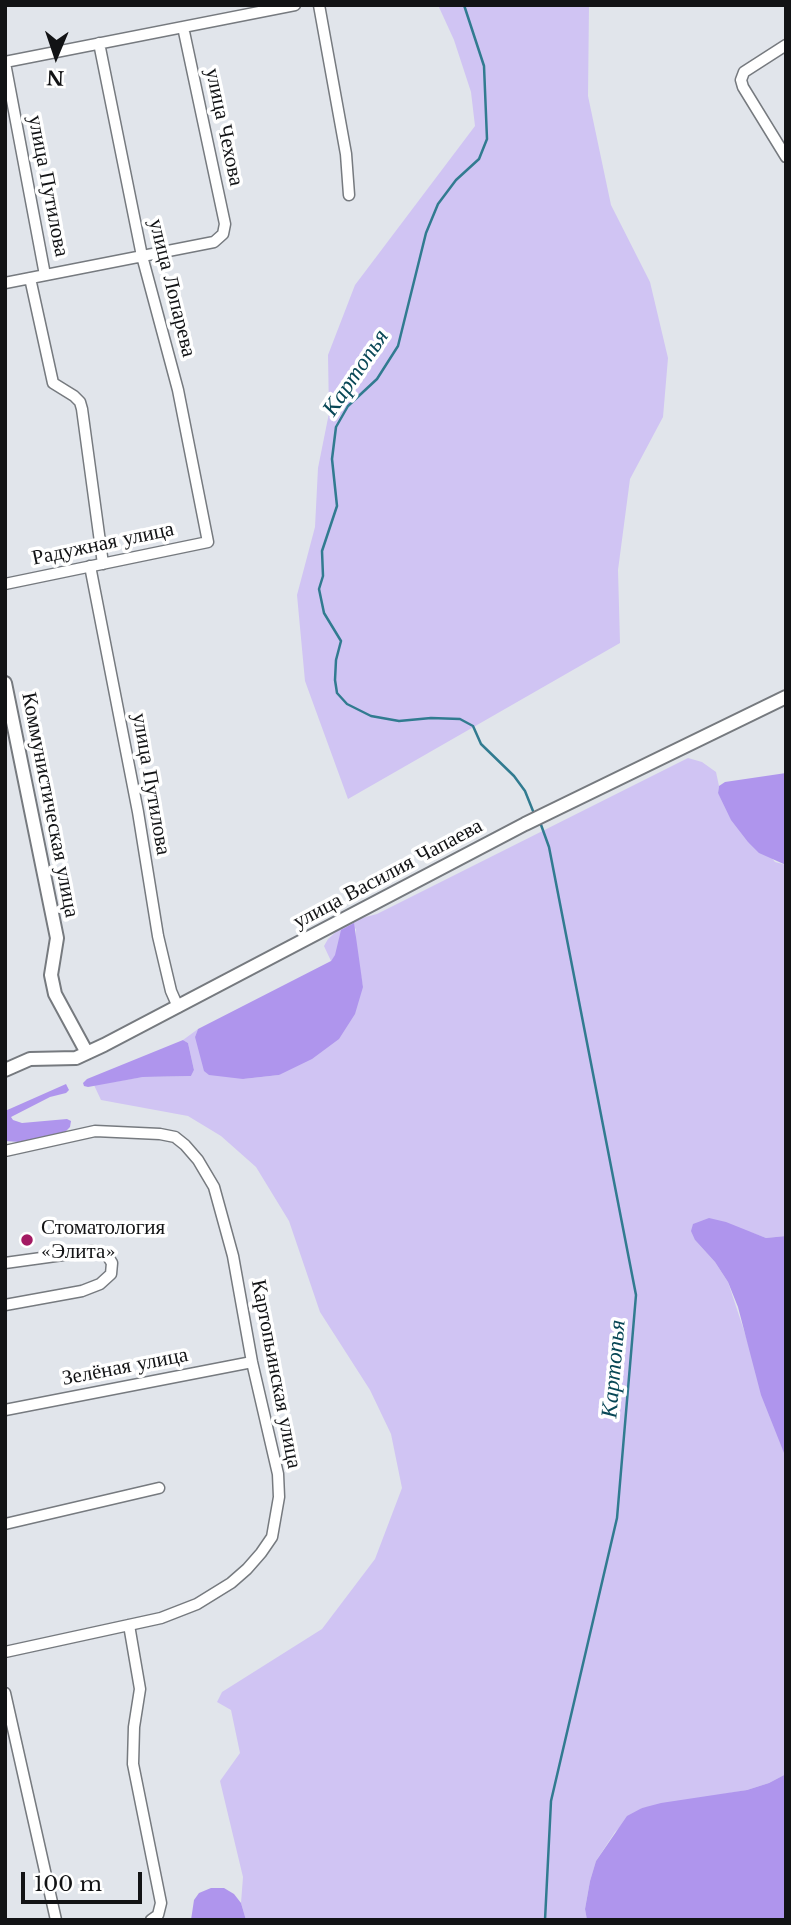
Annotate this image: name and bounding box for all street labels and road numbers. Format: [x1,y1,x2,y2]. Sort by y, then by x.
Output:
street label: улица Чехова [199,66,249,188]
street label: улица Путилова [22,113,74,259]
street label: улица Лопарева [143,216,201,360]
street label: Радужная улица [30,517,176,571]
street label: Коммунистическая улица [16,690,84,920]
street label: улица Путилова [126,711,176,857]
street label: улица Василия Чапаева [289,813,487,935]
street label: Картопьинская улица [245,1277,307,1471]
street label: Зелёная улица [60,1342,190,1392]

